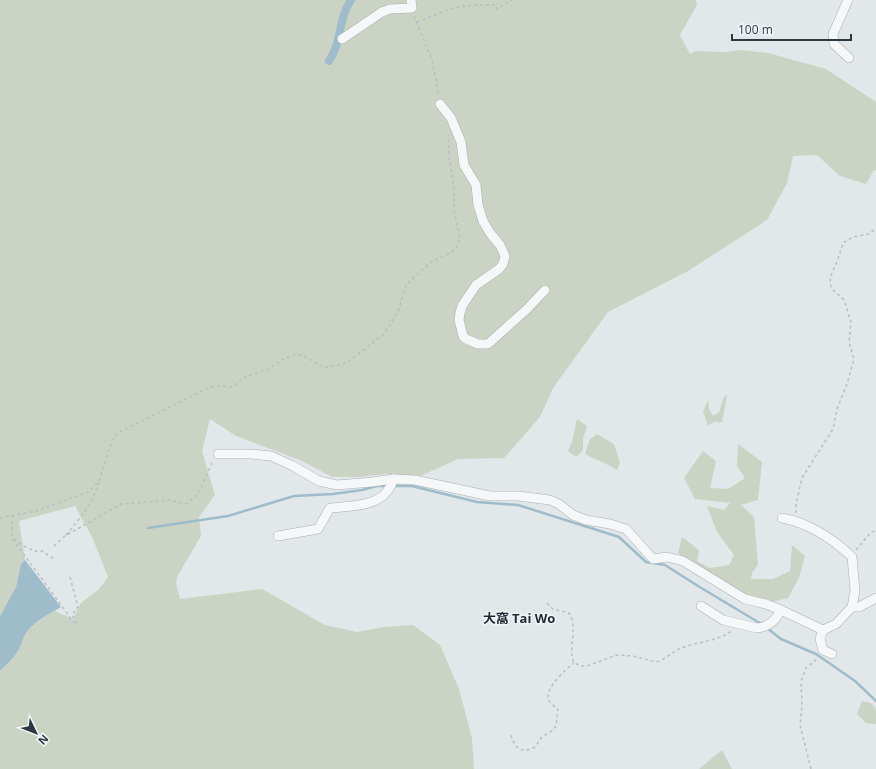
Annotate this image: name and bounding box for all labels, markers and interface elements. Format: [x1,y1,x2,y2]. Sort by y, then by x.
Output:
scale bar [732,16,851,42]
text: 100 m [738,21,773,38]
district label: 大窩 Tai Wo [483,609,555,627]
north arrow [16,713,56,753]
text: N [35,732,52,749]

